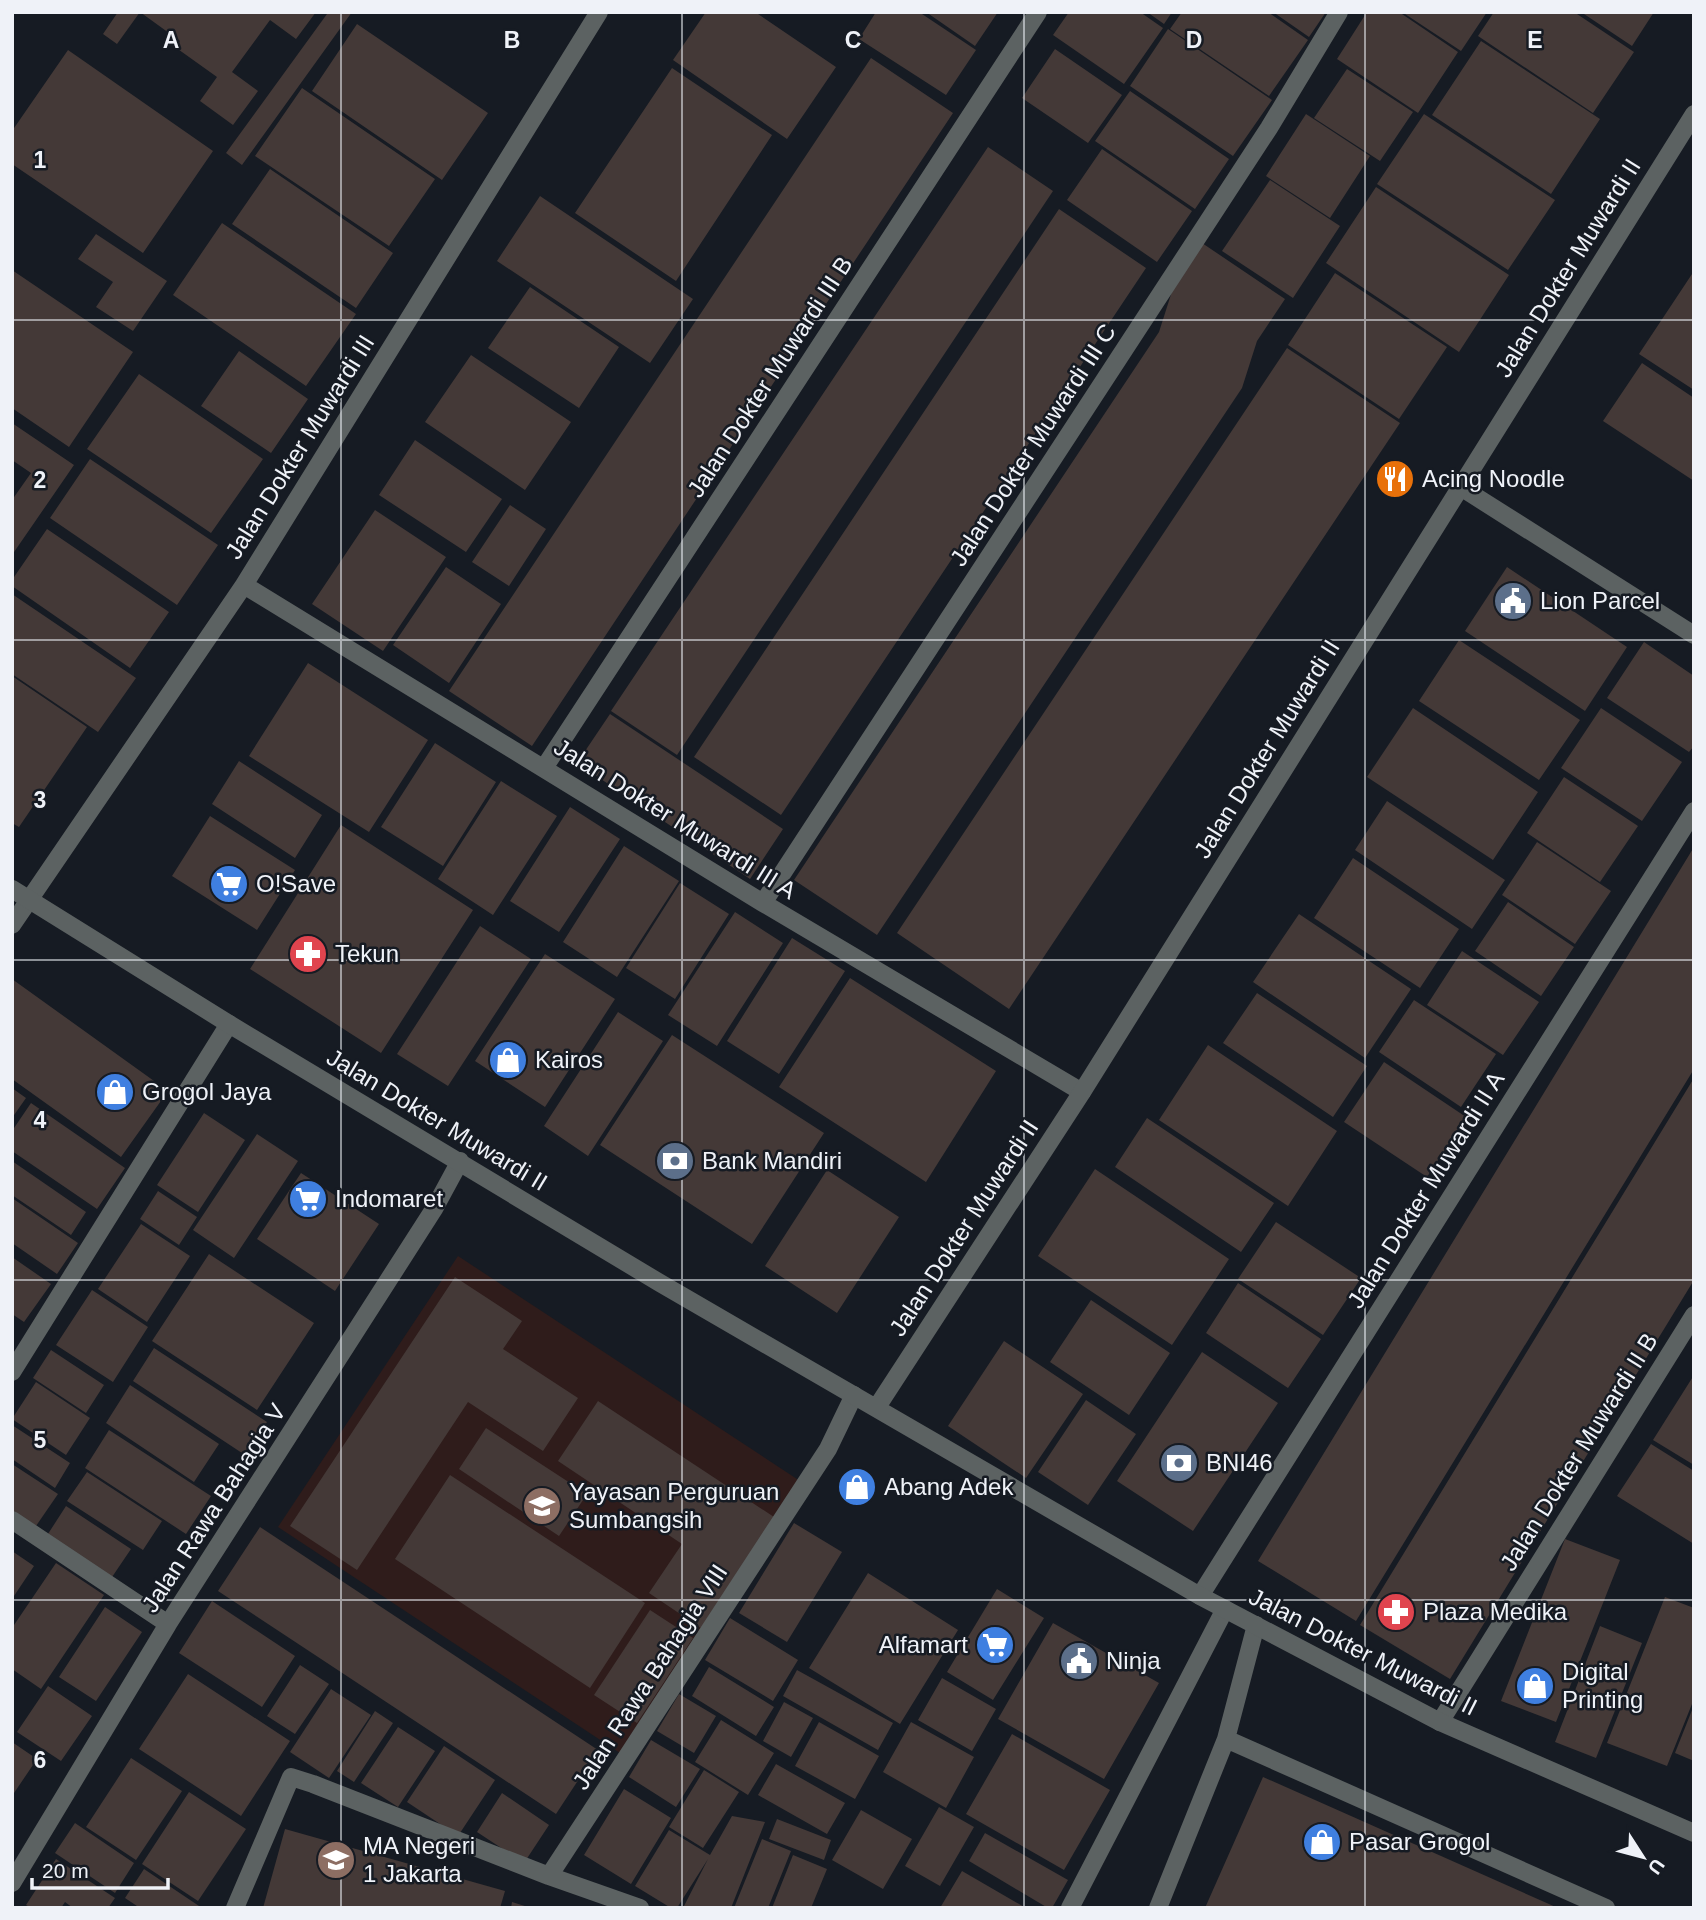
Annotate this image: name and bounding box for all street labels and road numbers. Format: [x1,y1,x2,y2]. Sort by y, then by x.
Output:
street label: Jalan Dokter Muwardi II [1489,154,1646,382]
street label: Jalan Dokter Muwardi III B [682,251,858,502]
street label: Jalan Dokter Muwardi III C [944,319,1121,571]
street label: Jalan Dokter Muwardi III [220,330,380,564]
street label: Jalan Dokter Muwardi II [1188,635,1345,863]
street label: Jalan Dokter Muwardi III A [549,733,801,904]
street label: Jalan Dokter Muwardi II [322,1043,552,1196]
street label: Jalan Dokter Muwardi II A [1342,1067,1509,1313]
street label: Jalan Dokter Muwardi II [884,1115,1044,1341]
street label: Jalan Dokter Muwardi II B [1494,1328,1663,1575]
street label: Jalan Rawa Bahagia V [136,1399,291,1617]
street label: Jalan Rawa Bahagia VIII [567,1559,732,1794]
street label: Jalan Dokter Muwardi II [1245,1582,1482,1721]

